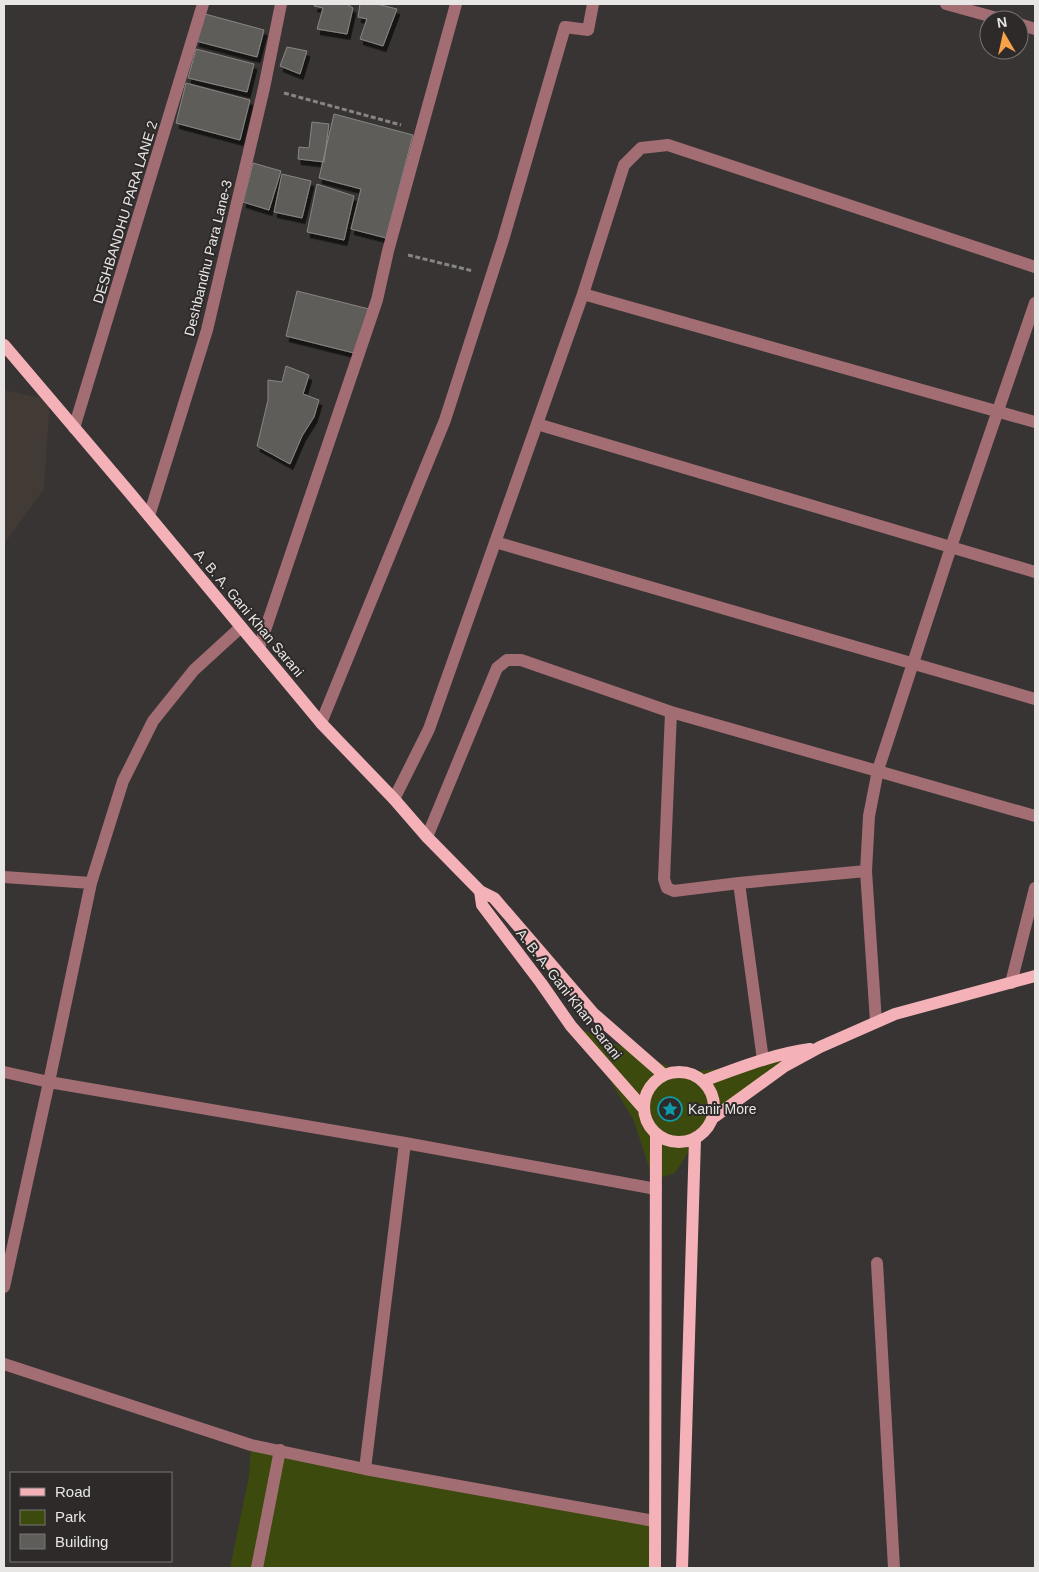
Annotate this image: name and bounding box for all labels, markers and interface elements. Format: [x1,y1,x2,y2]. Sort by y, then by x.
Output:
north arrow [979,10,1029,60]
text: N [996,13,1008,31]
street label: DESHBANDHU PARA LANE 2 [90,118,161,305]
street label: Deshbandhu Para Lane-3 [181,178,235,338]
street label: A. B. A. Gani Khan Sarani [191,546,307,680]
street label: A. B. A. Gani Khan Sarani [513,926,625,1062]
place icon: Kanir More [657,1096,683,1122]
place label: Kanir More [688,1101,757,1117]
legend [10,1472,172,1562]
text: Road [55,1483,91,1500]
text: Park [55,1508,86,1525]
text: Building [55,1533,108,1550]

